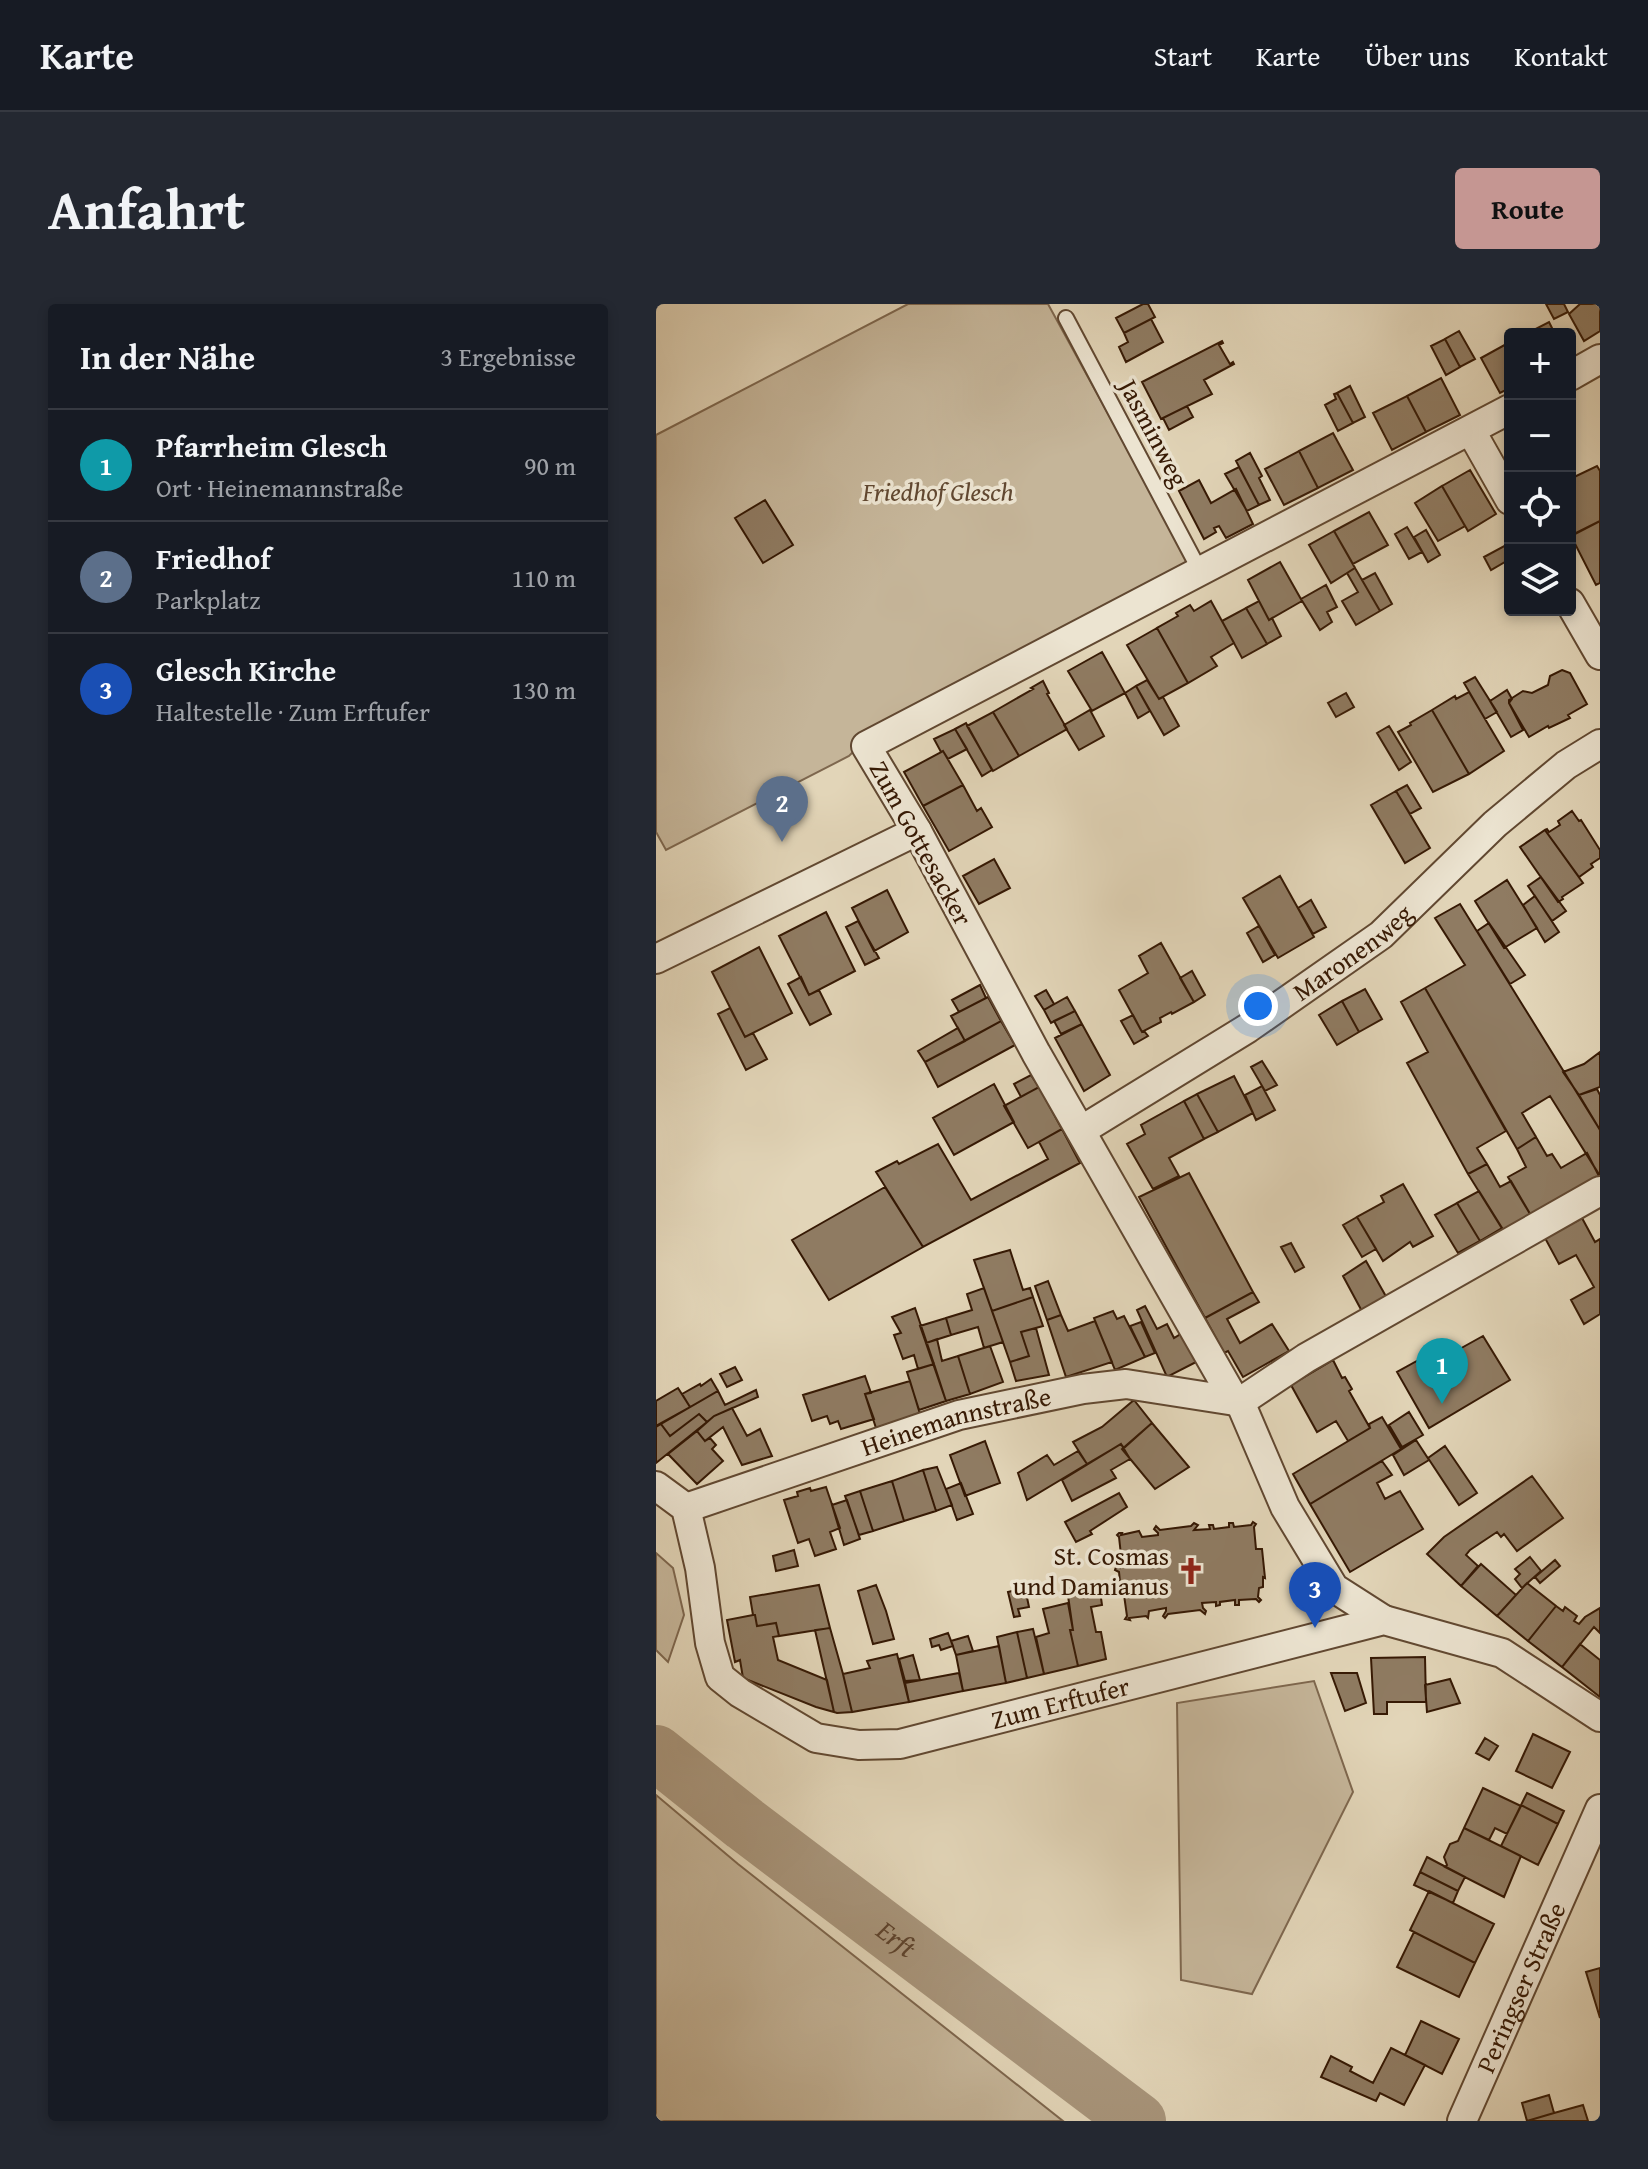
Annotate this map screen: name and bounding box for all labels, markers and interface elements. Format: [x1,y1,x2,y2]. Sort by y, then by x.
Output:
text: Karte [40,27,134,83]
text: Start [1154,35,1212,76]
text: Karte [1256,35,1320,76]
text: Über uns [1364,35,1470,76]
text: Kontakt [1514,35,1608,76]
text: Anfahrt [48,167,245,250]
button: Route [1455,168,1600,249]
map controls [1504,328,1576,616]
button: + [1504,328,1576,400]
text: In der Nähe [80,332,255,381]
text: 3 Ergebnisse [441,337,576,376]
street label: Jasminweg [1108,369,1199,494]
button: − [1504,400,1576,472]
text: Pfarrheim Glesch [156,424,387,468]
text: 1 [99,446,113,485]
text: 90 m [524,446,576,485]
text: Ort · Heinemannstraße [156,468,403,507]
park label: Friedhof Glesch [861,472,1014,511]
button: locate [1504,472,1576,544]
text: Friedhof [156,536,271,580]
button: layers [1504,544,1576,616]
text: 2 [99,558,113,597]
text: 110 m [511,558,576,597]
text: Parkplatz [156,580,260,619]
text: Glesch Kirche [156,648,336,692]
text: 3 [99,670,113,709]
text: 130 m [511,670,576,709]
text: Haltestelle · Zum Erftufer [156,692,430,731]
street label: Zum Gottesacker [860,753,983,933]
pin: 2 [756,776,808,842]
street label: Maronenweg [1284,894,1421,1010]
your location [1238,986,1278,1026]
pin: 1 [1416,1338,1468,1404]
street label: Heinemannstraße [856,1376,1055,1466]
place label: St. Cosmas und Damianus [1013,1536,1169,1605]
church icon: St. Cosmas und Damianus [1176,1556,1206,1586]
pin: 3 [1289,1562,1341,1628]
street label: Zum Erftufer [987,1666,1134,1739]
street label: Peringser Straße [1466,1896,1575,2079]
water label: Erft [868,1909,926,1968]

